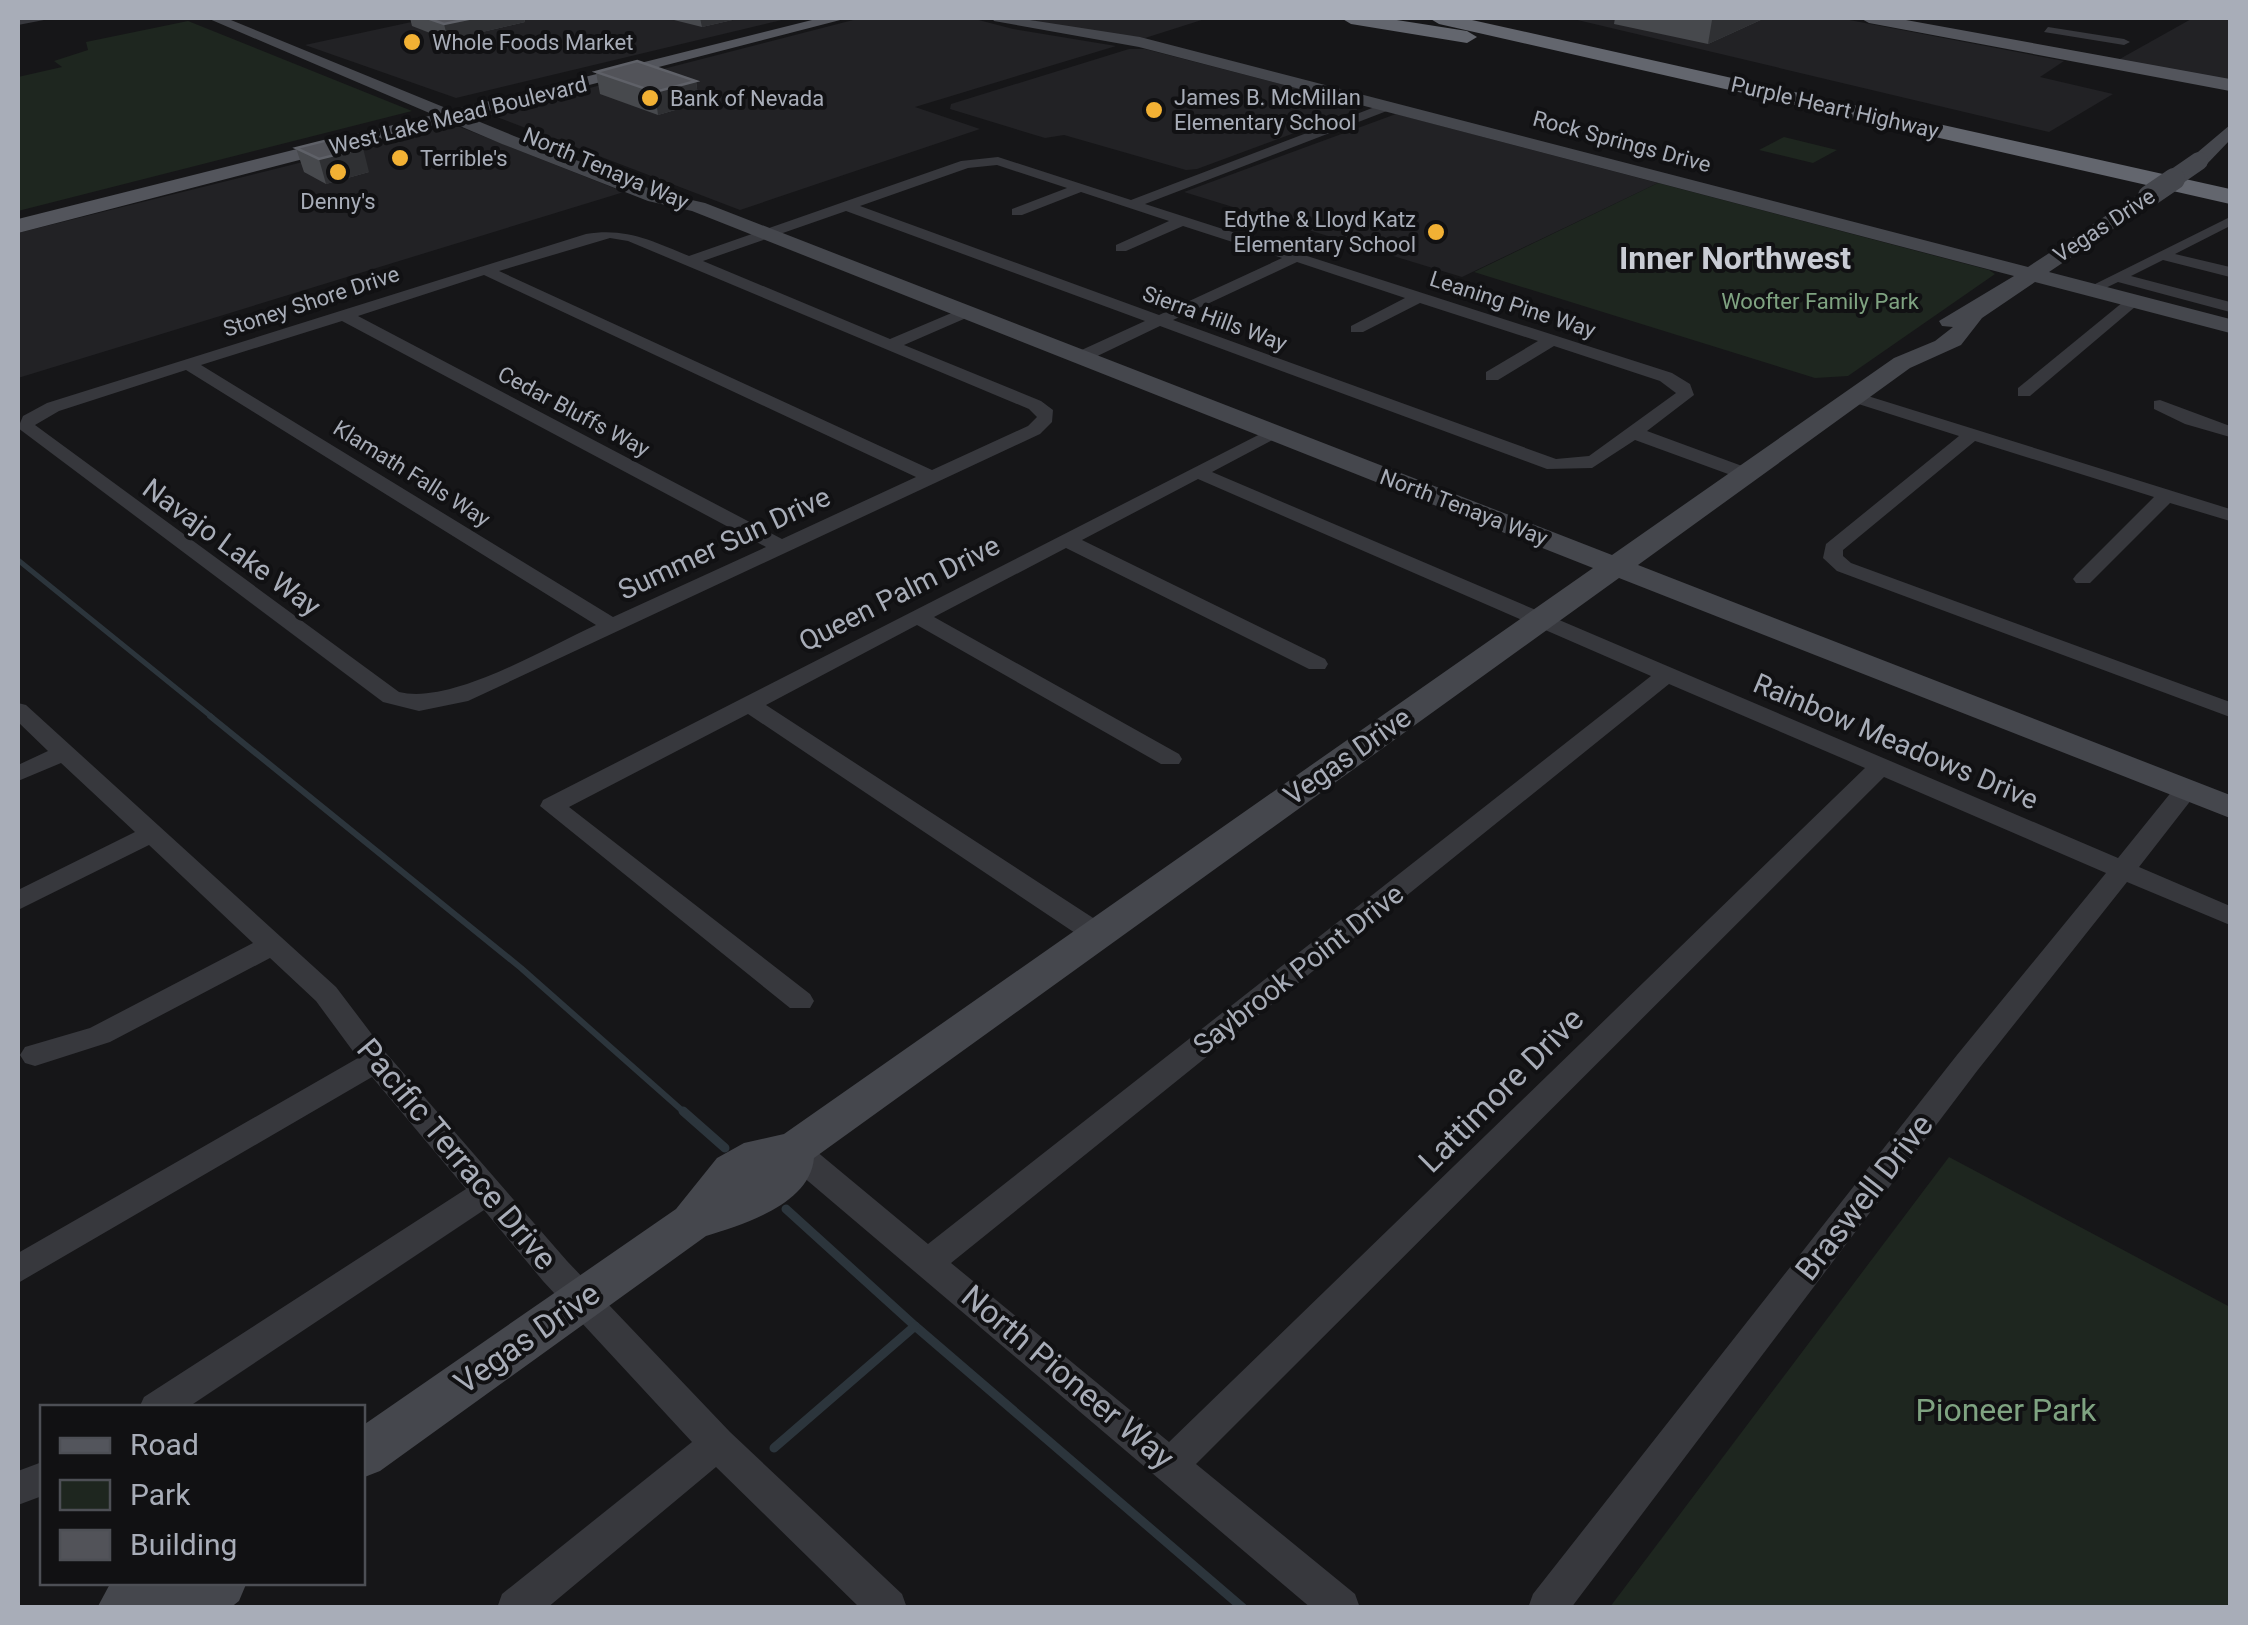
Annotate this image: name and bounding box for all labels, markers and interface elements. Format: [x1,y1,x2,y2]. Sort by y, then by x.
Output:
place label: Whole Foods Market [432,30,633,55]
marker: Whole Foods Market [401,31,423,53]
street label: West Lake Mead Boulevard [327,71,590,160]
street label: Purple Heart Highway [1729,71,1942,144]
place label: James B. McMillan Elementary School [1174,85,1361,135]
place label: Bank of Nevada [670,86,824,111]
marker: Bank of Nevada [639,87,661,109]
marker: James B. McMillan Elementary School [1143,99,1165,121]
street label: Rock Springs Drive [1530,106,1714,177]
street label: North Tenaya Way [519,122,693,215]
place label: Terrible's [420,146,508,171]
marker: Terrible's [389,147,411,169]
marker: Denny's [327,161,349,183]
street label: Vegas Drive [2049,183,2160,267]
place label: Denny's [300,189,376,214]
place label: Edythe & Lloyd Katz Elementary School [1224,207,1416,257]
marker: Edythe & Lloyd Katz Elementary School [1425,221,1447,243]
district label: Inner Northwest [1619,239,1851,277]
street label: Stoney Shore Drive [220,261,402,342]
street label: Leaning Pine Way [1427,266,1599,343]
street label: Sierra Hills Way [1139,281,1291,356]
park label: Woofter Family Park [1721,289,1920,314]
street label: Cedar Bluffs Way [494,361,654,462]
street label: Klamath Falls Way [329,415,495,532]
street label: North Tenaya Way [1377,464,1552,551]
street label: Navajo Lake Way [136,472,327,623]
street label: Summer Sun Drive [613,480,835,607]
street label: Queen Palm Drive [793,529,1005,658]
street label: Rainbow Meadows Drive [1748,666,2043,816]
street label: Vegas Drive [1277,701,1417,812]
street label: Saybrook Point Drive [1187,877,1410,1062]
street label: Lattimore Drive [1411,1000,1591,1180]
street label: Pacific Terrace Drive [349,1031,565,1277]
street label: Braswell Drive [1787,1106,1941,1288]
street label: Vegas Drive [447,1274,607,1402]
street label: North Pioneer Way [954,1277,1182,1477]
park label: Pioneer Park [1915,1391,2097,1429]
legend [40,1405,365,1585]
text: Road [130,1427,199,1462]
text: Park [130,1477,191,1512]
text: Building [130,1527,237,1562]

